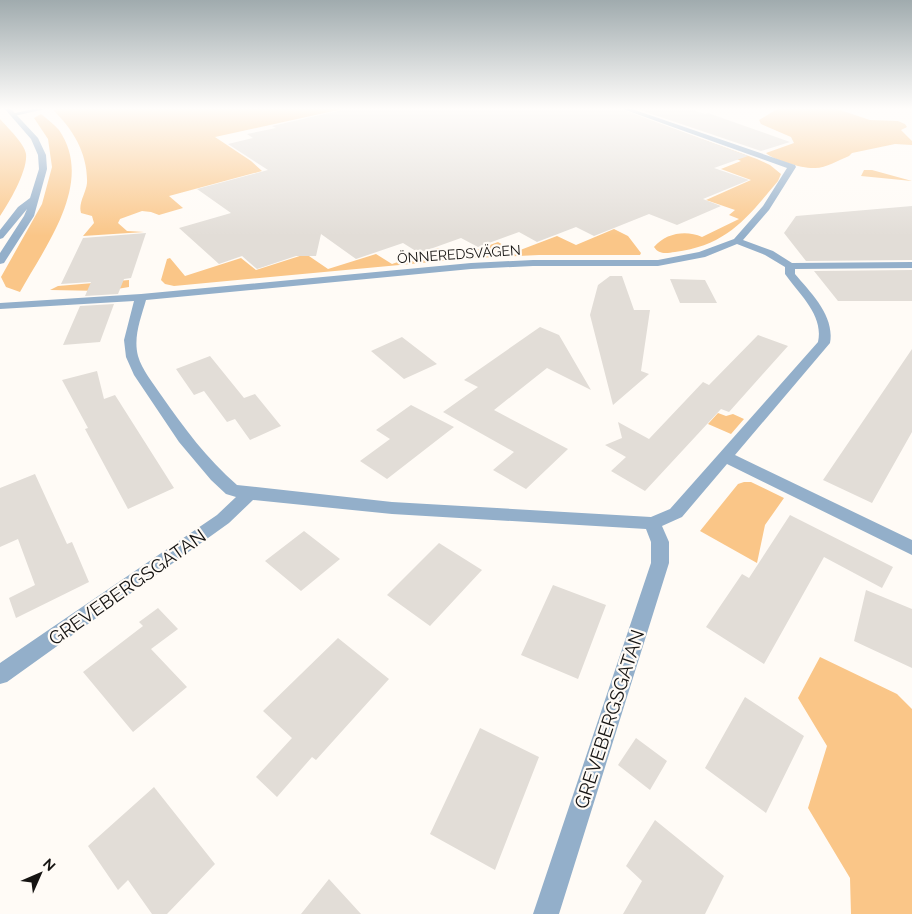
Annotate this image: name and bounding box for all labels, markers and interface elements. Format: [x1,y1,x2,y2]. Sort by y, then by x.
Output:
street label: ÖNNEREDSVÄGEN [397,240,521,266]
street label: GREVEBERGSGATAN [44,524,210,650]
street label: GREVEBERGSGATAN [570,627,648,811]
north arrow [15,849,65,899]
text: N [40,855,59,874]

